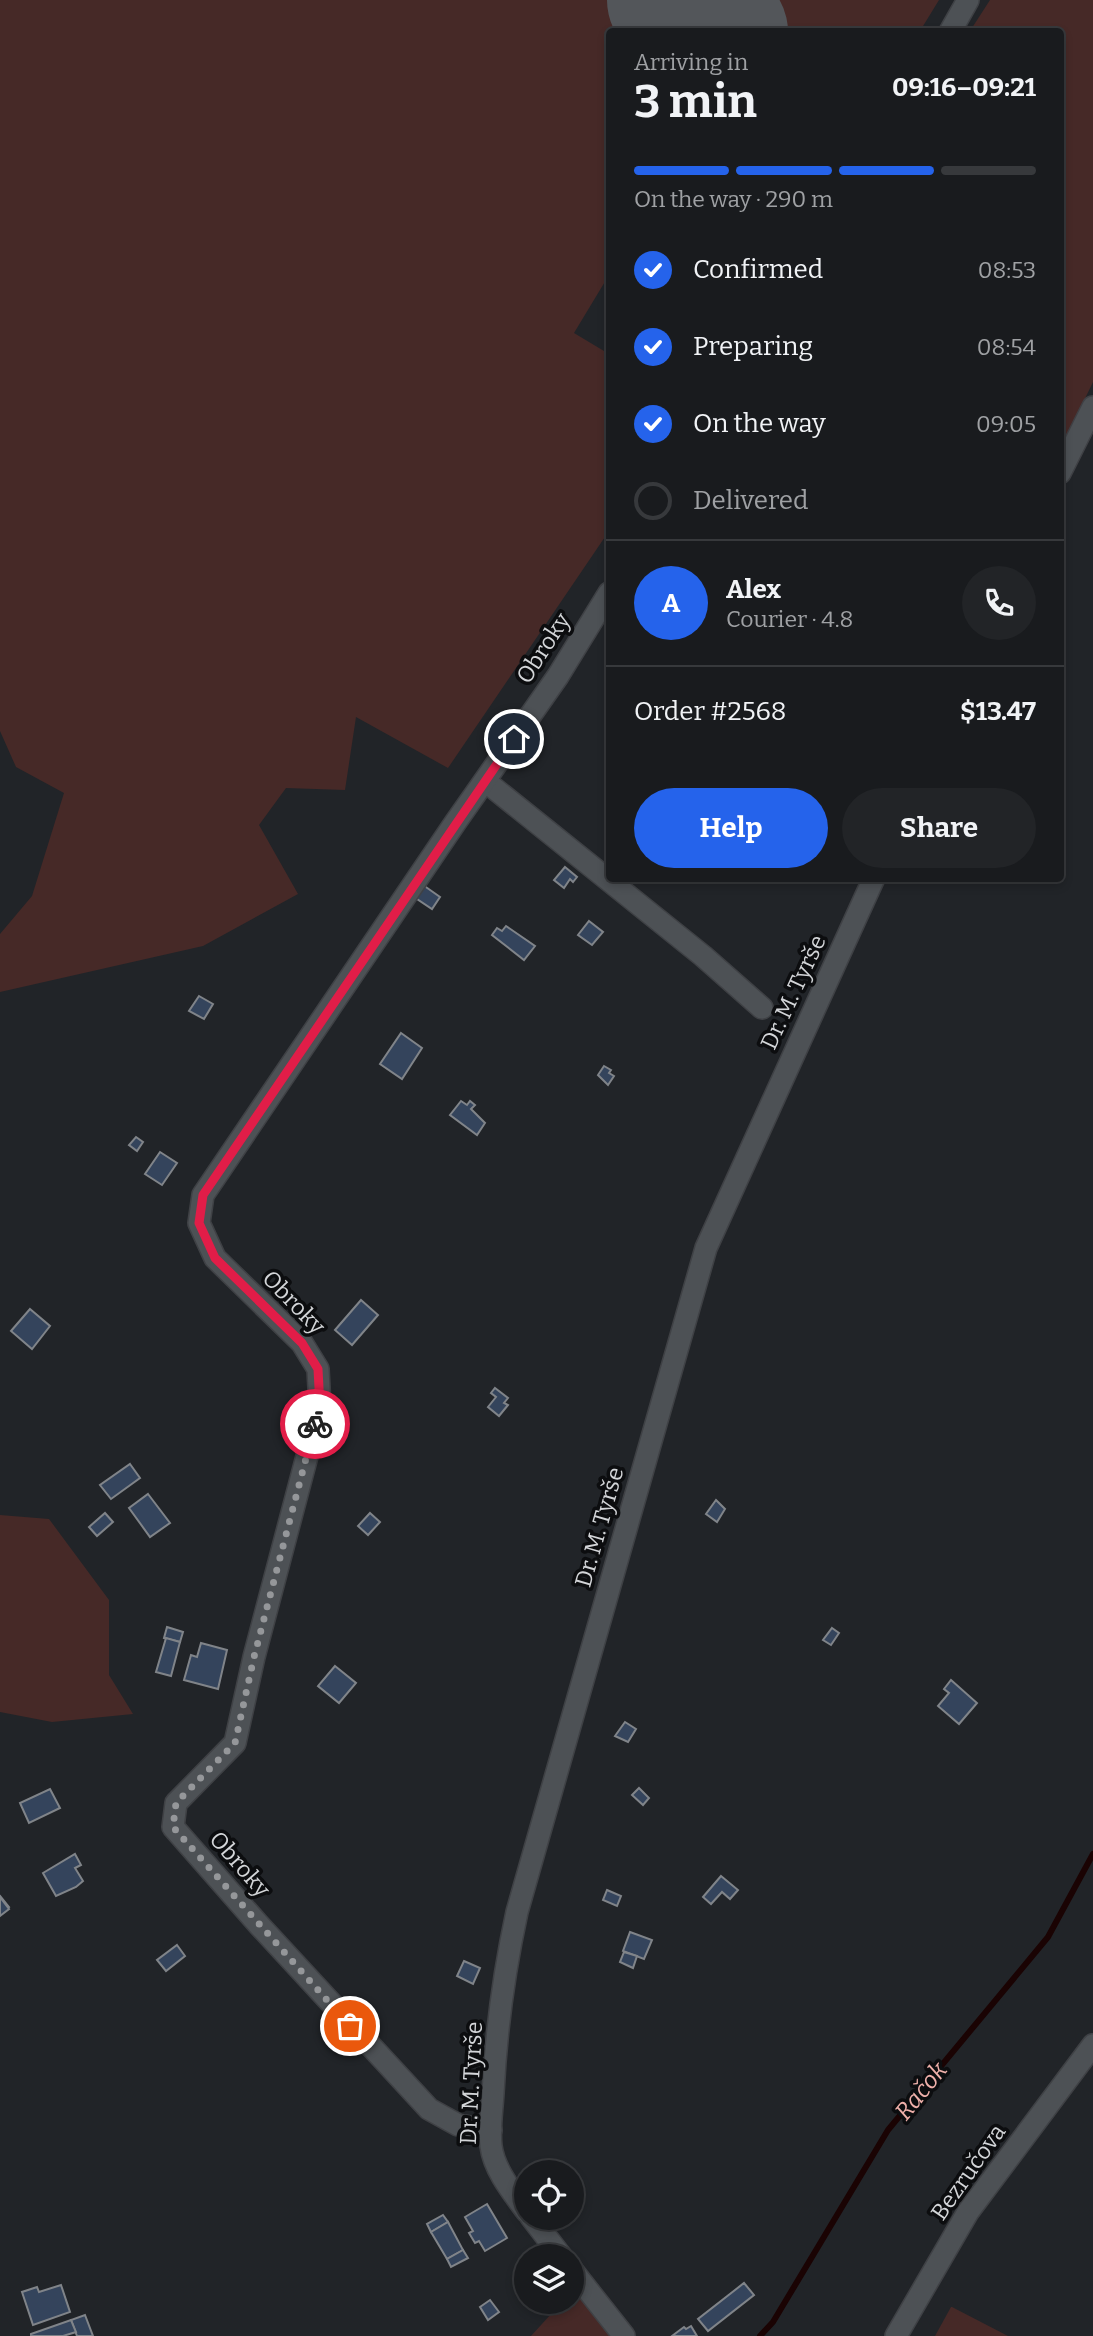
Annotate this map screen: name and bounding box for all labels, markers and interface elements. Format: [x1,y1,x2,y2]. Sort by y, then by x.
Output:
text: Arriving in [634,48,748,76]
text: 09:16–09:21 [892,72,1036,103]
text: 3 min [634,74,757,129]
text: On the way · 290 m [634,185,833,213]
icon: check [634,251,672,289]
text: Confirmed [693,254,823,285]
text: 08:53 [978,256,1036,284]
icon: check [634,328,672,366]
text: Preparing [693,331,813,362]
text: 08:54 [977,333,1036,361]
icon: check [634,405,672,443]
text: On the way [693,408,826,439]
text: 09:05 [976,410,1036,438]
text: Delivered [693,485,808,516]
button: phone [962,566,1036,640]
text: Alex [726,574,781,605]
text: A [662,588,680,619]
text: Courier · 4.8 [726,605,853,633]
street label: Obroky [510,607,576,688]
text: Order #2568 [634,696,786,727]
text: $13.47 [960,696,1036,727]
pin [484,709,544,769]
icon: home [495,720,533,758]
button: Help [634,788,828,868]
button: Share [842,788,1036,868]
street label: Dr. M. Tyrše [754,930,832,1054]
street label: Obroky [257,1264,332,1340]
courier [280,1389,350,1459]
icon: bike [296,1405,334,1443]
street label: Dr. M. Tyrše [569,1464,629,1590]
street label: Obroky [204,1825,277,1903]
pin [320,1996,380,2056]
icon: bag [331,2007,369,2045]
street label: Dr. M. Tyrše [454,2021,488,2145]
water label: Račok [889,2056,953,2126]
street label: Bezručova [925,2118,1012,2225]
map controls [514,2160,584,2314]
button: locate [514,2160,584,2230]
button: layers [514,2244,584,2314]

